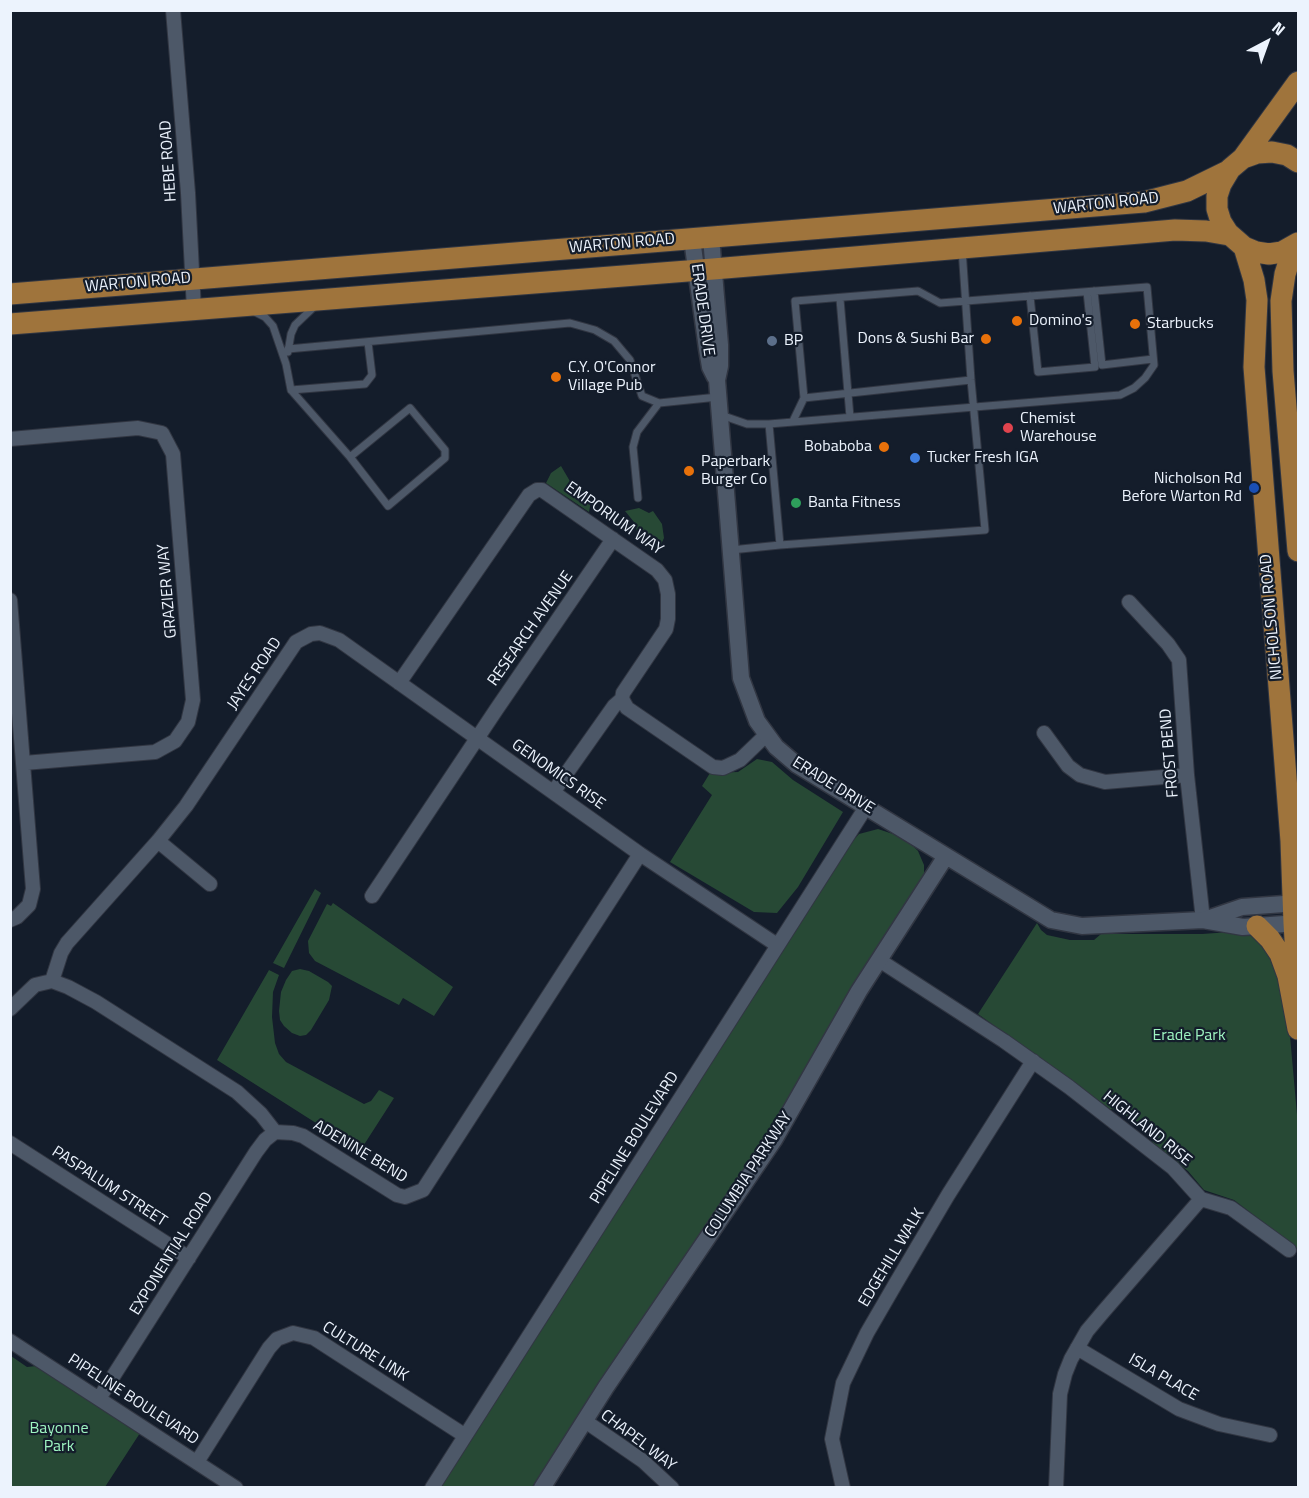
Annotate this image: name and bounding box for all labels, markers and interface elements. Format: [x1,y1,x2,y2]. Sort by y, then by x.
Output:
north arrow [1237,12,1297,72]
text: N [1267,16,1291,41]
street label: HEBE ROAD [157,119,181,203]
street label: WARTON ROAD [1052,189,1160,219]
street label: WARTON ROAD [568,230,676,258]
street label: ERADE DRIVE [686,263,718,357]
street label: WARTON ROAD [84,269,192,297]
place label: Domino's [1029,311,1092,331]
marker: Domino's [1010,314,1024,328]
place label: Starbucks [1147,314,1214,334]
marker: Starbucks [1128,317,1142,331]
place label: Dons & Sushi Bar [858,329,974,349]
place label: BP [784,331,803,351]
marker: Dons & Sushi Bar [979,332,993,346]
marker: BP [765,334,779,348]
place label: C.Y. O'Connor Village Pub [568,358,655,396]
marker: C.Y. O'Connor Village Pub [549,370,563,384]
place label: Chemist Warehouse [1020,409,1096,447]
marker: Chemist Warehouse [1001,421,1015,435]
place label: Bobaboba [804,437,872,457]
marker: Bobaboba [877,440,891,454]
place label: Tucker Fresh IGA [927,448,1039,468]
marker: Tucker Fresh IGA [908,451,922,465]
place label: Paperbark Burger Co [701,452,770,490]
marker: Paperbark Burger Co [682,464,696,478]
place label: Nicholson Rd Before Warton Rd [1122,469,1242,507]
street label: EMPORIUM WAY [562,478,666,560]
marker: Nicholson Rd Before Warton Rd [1247,481,1261,495]
place label: Banta Fitness [808,493,901,513]
marker: Banta Fitness [789,496,803,510]
street label: GRAZIER WAY [154,543,182,639]
street label: NICHOLSON ROAD [1257,553,1287,681]
street label: RESEARCH AVENUE [484,568,578,690]
street label: JAYES ROAD [224,634,286,714]
street label: FROST BEND [1157,708,1183,798]
street label: GENOMICS RISE [508,736,608,814]
street label: ERADE DRIVE [788,753,878,819]
park label: Erade Park [1152,1026,1226,1046]
street label: PIPELINE BOULEVARD [586,1068,684,1208]
street label: HIGHLAND RISE [1099,1087,1195,1171]
street label: COLUMBIA PARKWAY [701,1109,797,1241]
street label: ADENINE BEND [309,1116,411,1188]
street label: PASPALUM STREET [48,1143,170,1231]
street label: EXPONENTIAL ROAD [126,1189,218,1319]
street label: EDGEHILL WALK [855,1205,929,1311]
street label: CULTURE LINK [319,1318,411,1386]
street label: PIPELINE BOULEVARD [64,1350,202,1450]
street label: ISLA PLACE [1125,1350,1201,1406]
street label: CHAPEL WAY [596,1406,680,1476]
park label: Bayonne Park [29,1419,89,1457]

